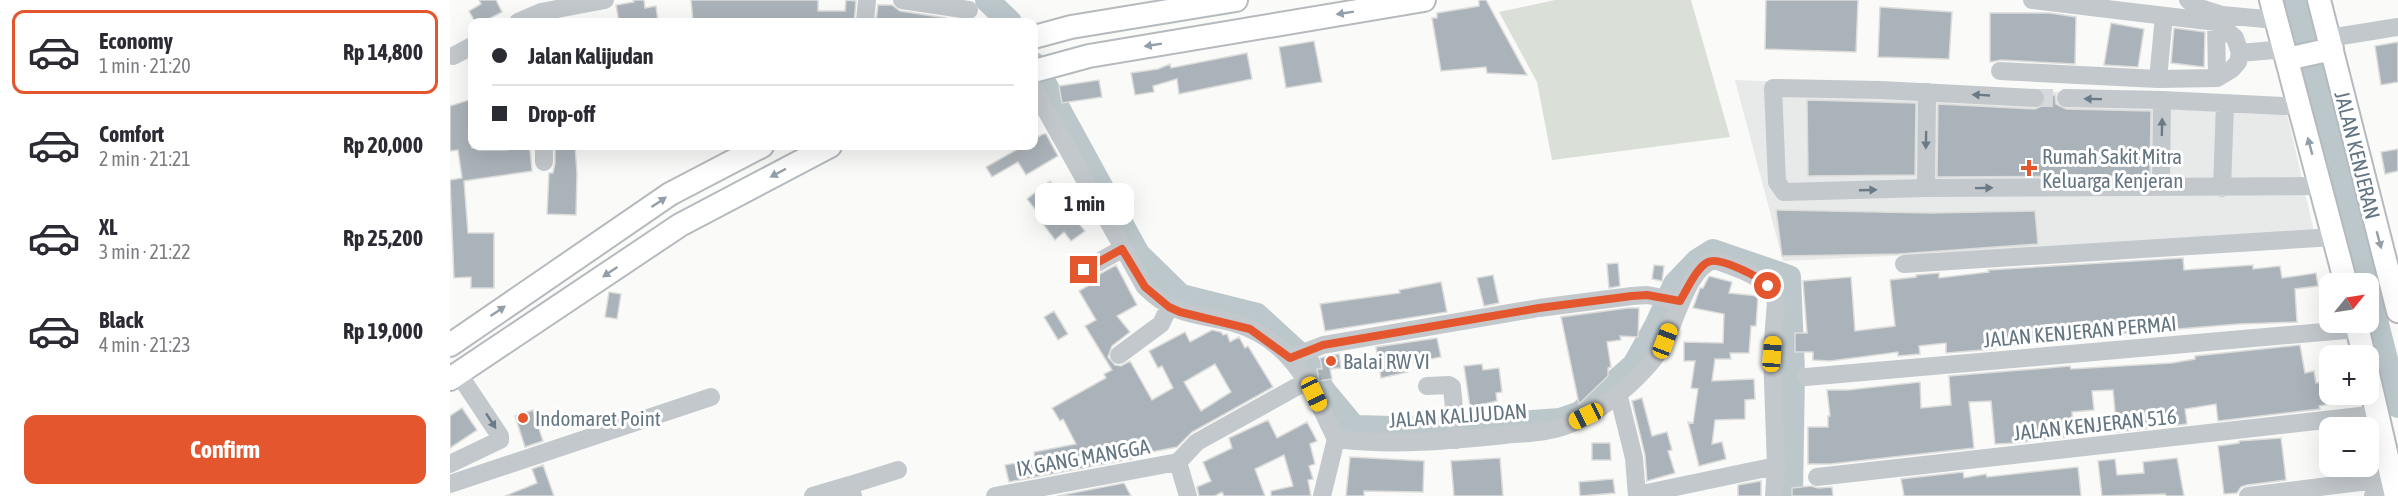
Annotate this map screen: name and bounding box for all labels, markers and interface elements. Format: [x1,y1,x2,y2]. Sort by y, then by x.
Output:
one-way arrow [1336,9,1355,18]
icon: car [27,25,81,79]
text: Economy [99,28,173,54]
text: Rp 14,800 [343,39,423,65]
one-way arrow [1143,41,1162,50]
text: Jalan Kalijudan [528,43,654,69]
text: 1 min · 21:20 [99,54,191,77]
street label: JALAN KENJERAN [2330,88,2386,222]
one-way arrow [1971,91,1990,100]
one-way arrow [2084,94,2103,103]
text: Drop-off [528,101,595,127]
icon: car [27,118,81,172]
one-way arrow [2157,118,2167,137]
text: Comfort [99,121,164,147]
one-way arrow [1921,131,1931,150]
text: Rp 20,000 [343,132,423,158]
one-way arrow [2305,136,2315,155]
place label: Rumah Sakit Mitra Keluarga Kenjeran [2042,144,2183,192]
text: 2 min · 21:21 [99,147,191,170]
marker: Rumah Sakit Mitra Keluarga Kenjeran [2020,159,2038,177]
one-way arrow [769,168,786,178]
callout: 1 min [1034,183,1134,225]
one-way arrow [1975,183,1994,193]
one-way arrow [1859,186,1878,195]
text: 1 min [1064,192,1105,215]
one-way arrow [651,196,667,208]
icon: car [27,211,81,265]
text: XL [99,214,117,240]
text: Rp 25,200 [343,225,423,251]
one-way arrow [2375,231,2385,249]
text: 3 min · 21:22 [99,240,191,263]
route end [1070,256,1097,283]
one-way arrow [603,266,619,278]
route start [1754,272,1781,299]
north arrow [2319,273,2379,333]
map controls [2319,273,2379,477]
icon: car [27,304,81,358]
one-way arrow [490,306,506,317]
text: Black [99,307,143,333]
street label: JALAN KENJERAN PERMAI [1983,311,2177,351]
text: Rp 19,000 [343,318,423,344]
car [1650,321,1680,361]
text: 4 min · 21:23 [99,333,191,356]
car [1762,335,1782,373]
button: + [2319,345,2379,405]
place label: Balai RW VI [1343,349,1430,373]
marker: Balai RW VI [1324,354,1338,368]
car [1298,374,1330,414]
street label: JALAN KALIJUDAN [1388,398,1528,432]
car [1566,400,1606,432]
street label: JALAN KENJERAN 516 [2012,403,2178,444]
place label: Indomaret Point [535,406,661,430]
marker: Indomaret Point [516,411,530,425]
one-way arrow [485,413,496,430]
button: Confirm [24,415,426,484]
button: − [2319,417,2379,477]
street label: IX GANG MANGGA [1015,433,1152,481]

